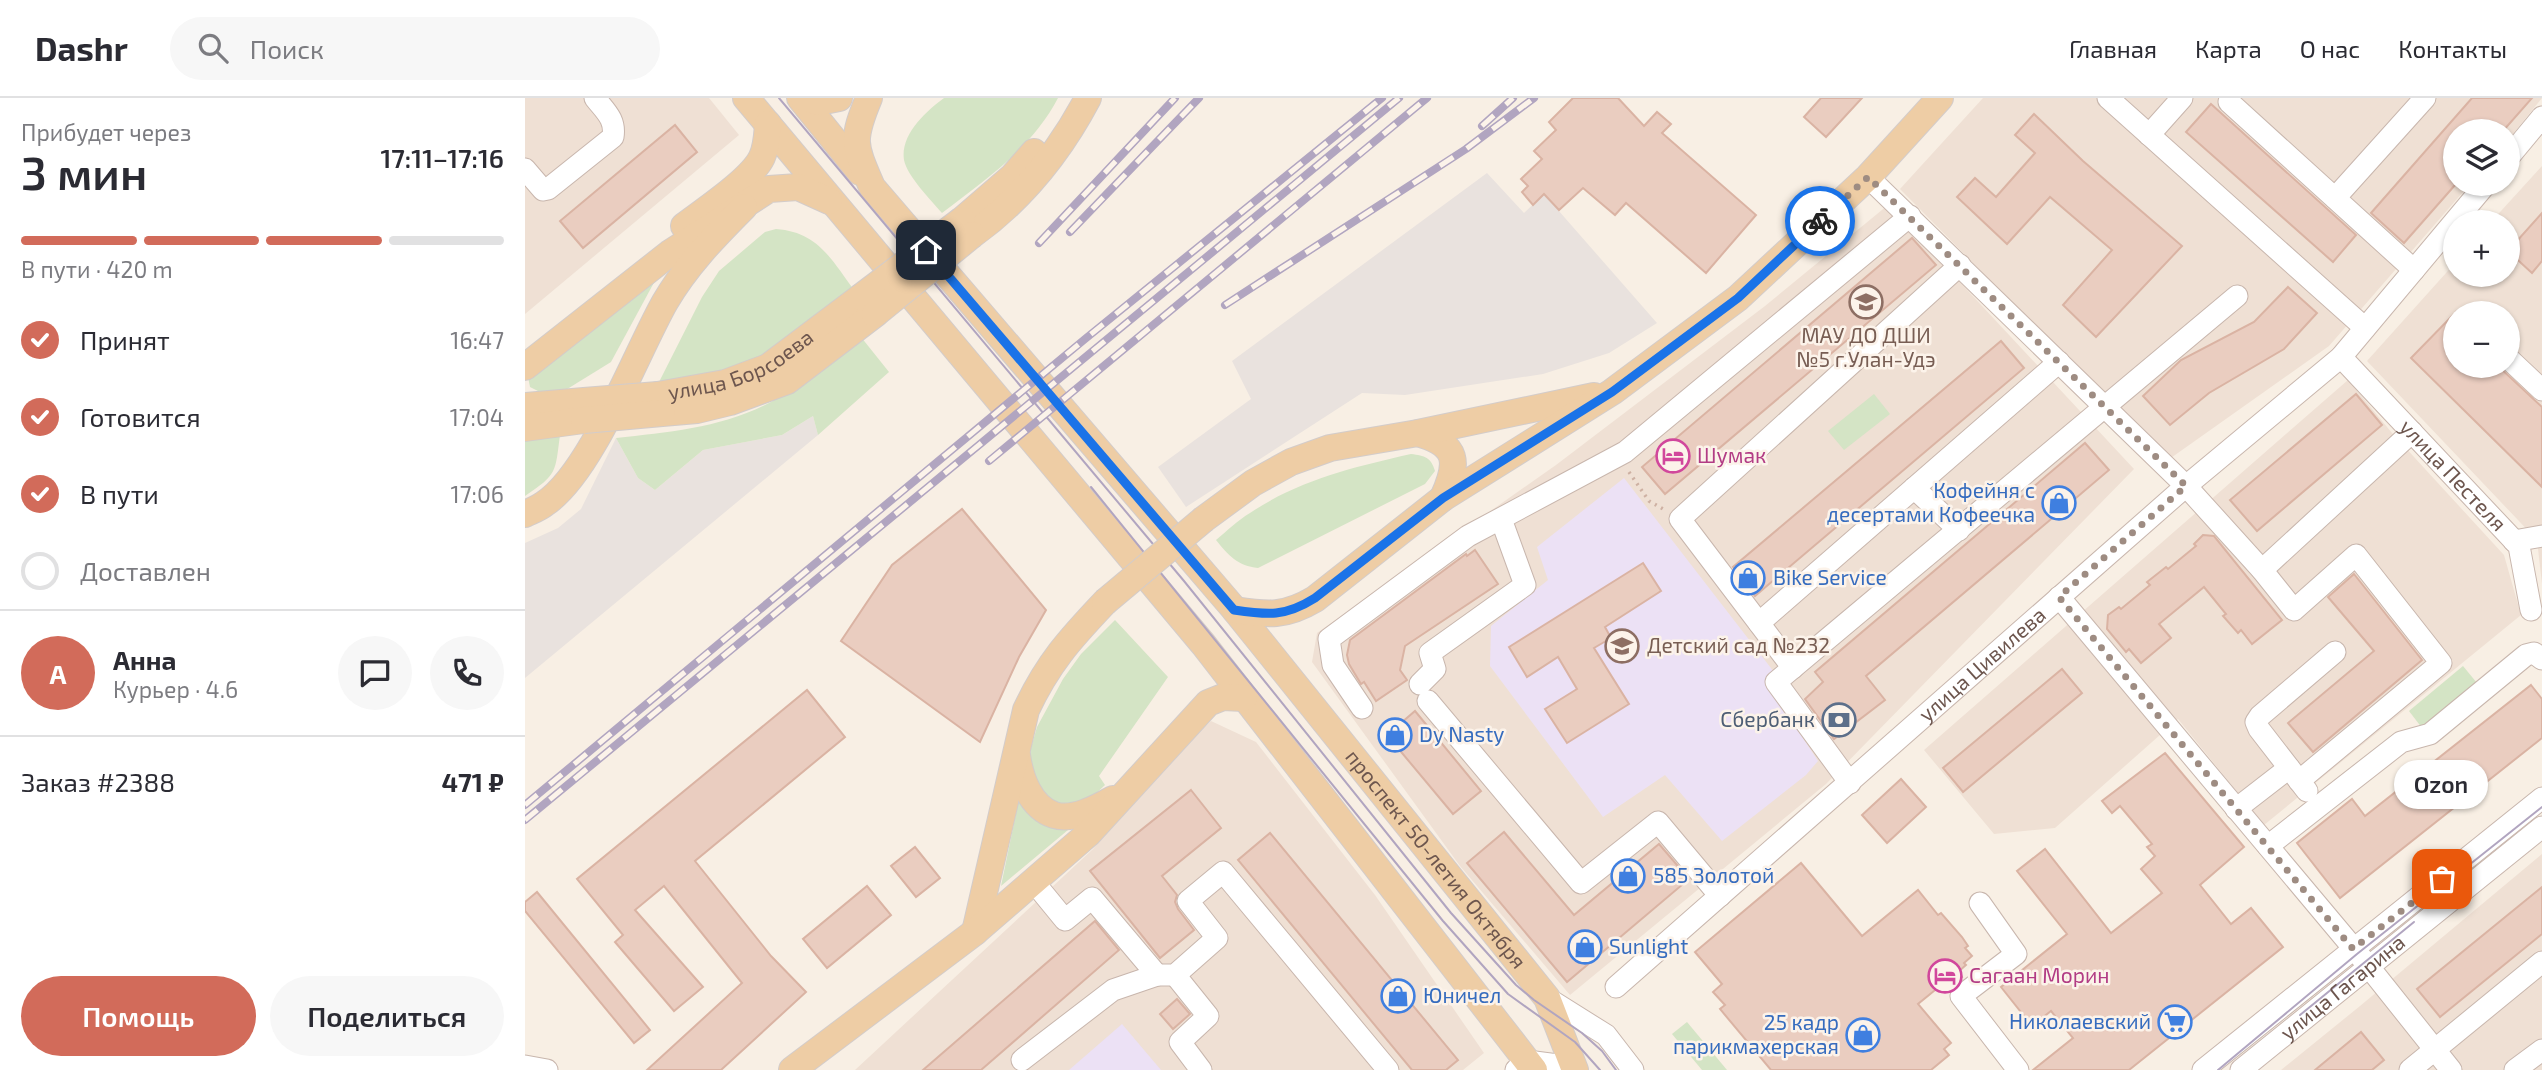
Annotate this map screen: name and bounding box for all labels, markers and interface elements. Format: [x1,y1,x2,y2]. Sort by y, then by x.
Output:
search box [170,17,660,80]
text: Dashr [35,28,128,68]
icon: search [194,29,232,67]
text: Поиск [250,33,324,64]
text: Главная [2069,34,2157,63]
text: Карта [2195,34,2262,63]
text: О нас [2300,34,2360,63]
text: Контакты [2398,34,2507,63]
text: Прибудет через [21,118,191,146]
map controls [2443,119,2520,378]
button: layers [2443,119,2520,196]
text: 17:11–17:16 [380,142,504,173]
text: 3 мин [21,144,147,199]
courier [1785,186,1855,256]
icon: bike [1801,202,1839,240]
button: + [2443,210,2520,287]
pin [896,220,956,280]
icon: home [907,231,945,269]
text: В пути · 420 m [21,255,173,283]
school or university icon: МАУ ДО ДШИ №5 г.Улан-Удэ [1847,283,1885,321]
button: − [2443,301,2520,378]
icon: check [21,321,59,359]
place label: МАУ ДО ДШИ №5 г.Улан-Удэ [1796,322,1936,371]
text: Принят [80,324,170,355]
street label: улица Борсоева [666,324,817,405]
text: 16:47 [450,326,504,354]
icon: check [21,398,59,436]
text: Готовится [80,401,201,432]
text: 17:04 [450,403,504,431]
street label: улица Пестеля [2395,414,2512,536]
hotel icon: Шумак [1654,437,1692,475]
place label: Шумак [1697,442,1766,468]
icon: check [21,475,59,513]
place label: Кофейня с десертами Кофеечка [1827,477,2035,526]
text: В пути [80,478,159,509]
text: 17:06 [451,480,504,508]
shop icon: Кофейня с десертами Кофеечка [2040,484,2078,522]
text: Доставлен [80,555,211,586]
shop icon: Bike Service [1729,559,1767,597]
place label: Bike Service [1773,564,1887,589]
street label: улица Цивилева [1913,601,2050,727]
school or university icon: Детский сад №232 [1603,627,1641,665]
place label: Детский сад №232 [1647,632,1830,657]
button: chat [338,636,412,710]
button: phone [430,636,504,710]
text: Анна [113,644,176,675]
text: А [50,658,66,689]
text: Курьер · 4.6 [113,675,238,703]
bank icon: Сбербанк [1820,701,1858,739]
place label: Сбербанк [1720,706,1815,731]
shop icon: Dy Nasty [1376,716,1414,754]
place label: Dy Nasty [1419,721,1504,746]
street label: проспект 50-летия Октября [1341,744,1532,973]
callout: Ozon [2395,760,2489,809]
text: Заказ #2388 [21,766,175,797]
text: 471 ₽ [441,766,504,797]
text: Ozon [2414,770,2468,798]
pin [2412,849,2472,909]
shop icon: 585 Золотой [1609,857,1647,895]
icon: bag [2423,860,2461,898]
place label: 585 Золотой [1653,862,1774,887]
shop icon: Sunlight [1566,928,1604,966]
street label: улица Гагарина [2275,929,2409,1045]
place label: Sunlight [1609,933,1688,958]
hotel icon: Сагаан Морин [1926,957,1964,995]
place label: Сагаан Морин [1969,962,2110,987]
button: Помощь [21,976,256,1056]
button: Поделиться [270,976,504,1056]
shop icon: Юничел [1379,977,1417,1015]
place label: Юничел [1423,982,1501,1007]
supermarket icon: Николаевский [2156,1003,2194,1041]
place label: Николаевский [2009,1008,2151,1033]
place label: 25 кадр парикмахерская [1673,1009,1839,1058]
shop icon: 25 кадр парикмахерская [1844,1016,1882,1054]

